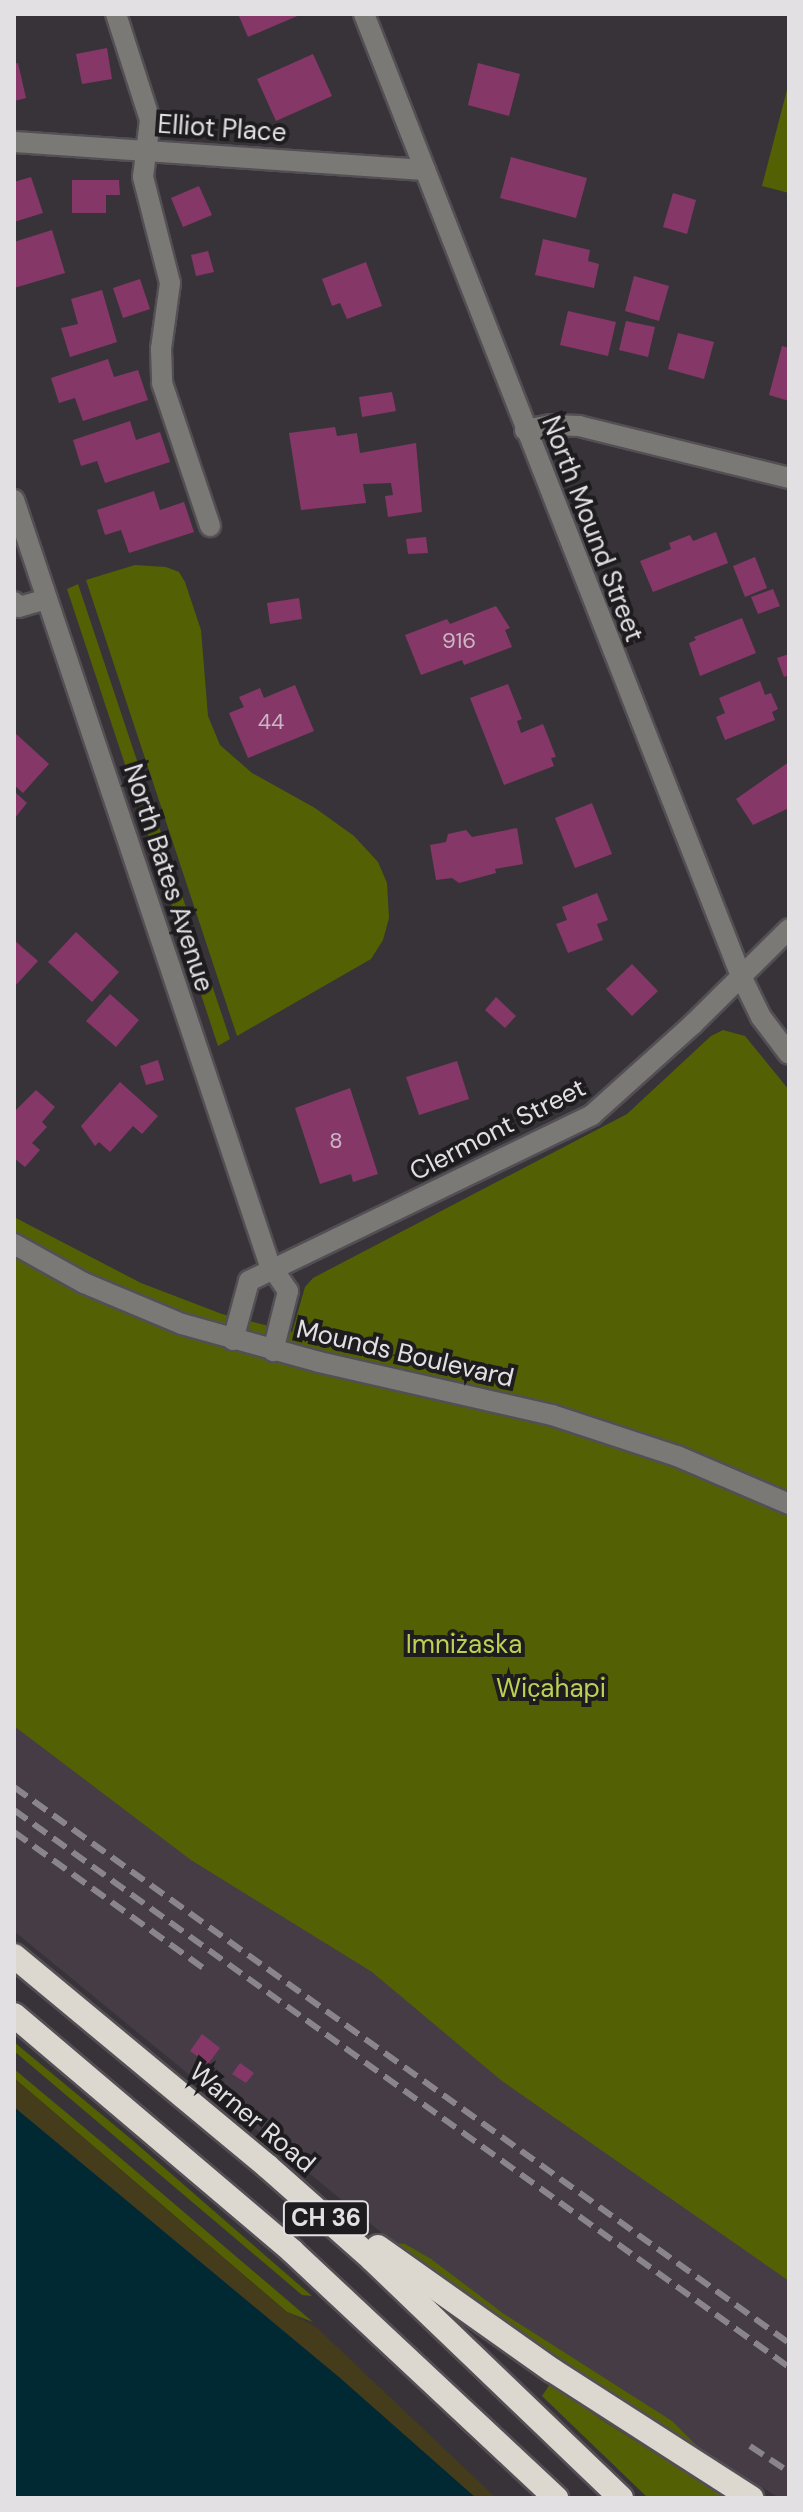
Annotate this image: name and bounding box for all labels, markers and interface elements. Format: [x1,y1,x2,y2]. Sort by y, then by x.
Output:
street label: Elliot Place [156,109,288,149]
street label: North Mound Street [535,412,649,646]
house number: 916 [442,628,476,654]
house number: 44 [258,709,284,735]
street label: North Bates Avenue [116,760,220,996]
street label: Clermont Street [405,1072,591,1188]
house number: 8 [329,1128,343,1154]
street label: Mounds Boulevard [293,1314,517,1394]
park label: Imniżaska [406,1629,522,1661]
park label: Wic̣aḣapi [496,1673,606,1705]
street label: Warner Road [183,2056,321,2180]
road number: CH 36 [282,2198,370,2238]

